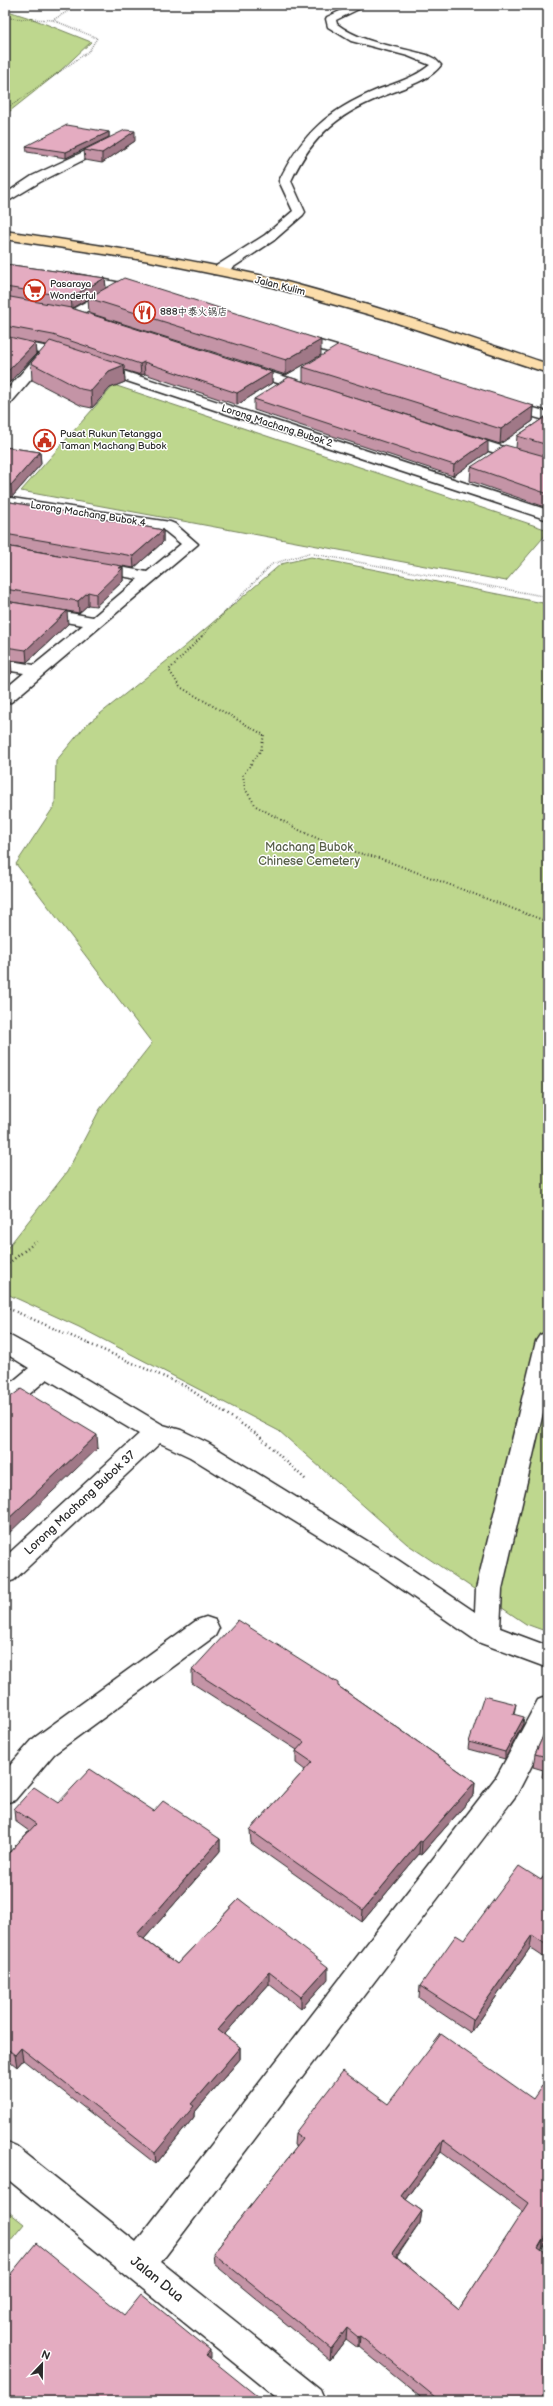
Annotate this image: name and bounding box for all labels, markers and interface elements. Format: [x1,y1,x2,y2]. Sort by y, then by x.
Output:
street label: Jalan Kulim [254,274,306,298]
supermarket icon: Pasaraya Wonderful [21,277,47,303]
place label: Pasaraya Wonderful [50,278,96,302]
restaurant icon: 888中泰火锅店 [132,299,158,325]
place label: 888中泰火锅店 [160,306,228,318]
street label: Lorong Machang Bubok 2 [220,402,334,450]
public building icon: Pusat Rukun Tetangga Taman Machang Bubok [32,427,58,453]
place label: Pusat Rukun Tetangga Taman Machang Bubok [60,428,167,452]
street label: Lorong Machang Bubok 4 [29,499,147,529]
park label: Machang Bubok Chinese Cemetery [258,840,360,869]
street label: Lorong Machang Bubok 37 [22,1448,139,1558]
street label: Jalan Dua [127,2252,187,2306]
north arrow [22,2344,62,2384]
text: N [39,2348,52,2363]

